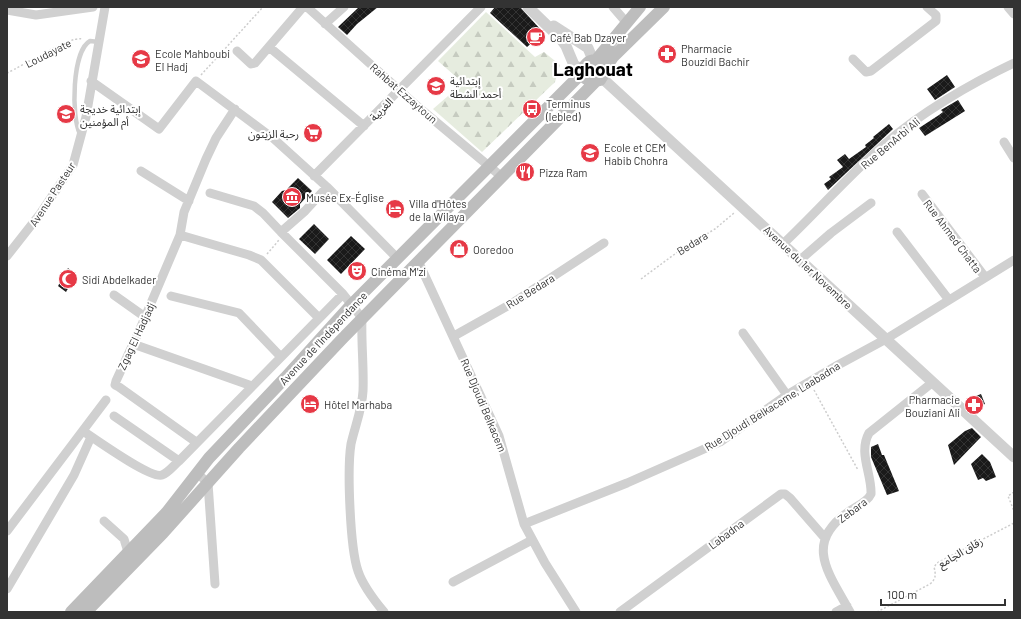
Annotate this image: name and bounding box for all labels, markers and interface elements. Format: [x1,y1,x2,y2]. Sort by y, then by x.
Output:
cafe icon: Café Bab Dzayer [525,26,547,48]
place label: Café Bab Dzayer [550,31,626,44]
street label: Loudayate [23,36,73,70]
place label: Pharmacie Bouzidi Bachir [681,42,749,68]
pharmacy icon: Pharmacie Bouzidi Bachir [656,43,678,65]
place label: Ecole Mahboubi El Hadj [155,47,230,73]
school or university icon: Ecole Mahboubi El Hadj [130,48,152,70]
district label: Laghouat [553,57,633,80]
street label: Rahbat Ezzaytoun [368,60,440,126]
place label: إبتدائية أحمد الشطة [450,74,502,100]
school or university icon: إبتدائية أحمد الشطة [425,75,447,97]
street label: الغربية [367,95,396,124]
place label: Terminus (lebled) [545,97,590,123]
bus stop icon: Terminus (lebled) [521,98,543,120]
place label: إبتدائية خديجة أم المؤمنين [80,102,141,130]
school or university icon: إبتدائية خديجة أم المؤمنين [55,103,77,125]
street label: Rue BenArbi Ali [858,114,922,171]
supermarket icon: رحبة الزيتون [302,122,324,144]
place label: رحبة الزيتون [248,127,299,141]
place label: Ecole et CEM Habib Chohra [604,141,668,167]
school or university icon: Ecole et CEM Habib Chohra [579,142,601,164]
street label: Avenue Pasteur [26,159,78,229]
restaurant icon: Pizza Ram [514,161,536,183]
place label: Pizza Ram [539,166,587,179]
museum icon: Musée Ex-Église [281,186,303,208]
place label: Musée Ex-Église [306,191,384,204]
place label: Villa d'Hôtes de la Wilaya [409,197,467,223]
street label: Rue Ahmed Chatta [921,197,985,275]
hotel icon: Villa d'Hôtes de la Wilaya [384,198,406,220]
street label: Avenue du 1er Novembre [761,223,855,311]
street label: Bedara [674,228,710,258]
shop icon: Ooredoo [448,238,470,260]
place label: Ooredoo [473,243,514,256]
theatre icon: Cinéma M'zi [346,260,368,282]
place label: Cinéma M'zi [371,265,426,278]
mosque icon: Sidi Abdelkader [57,268,79,290]
street label: Rue Bedara [503,271,557,311]
place label: Sidi Abdelkader [82,273,156,286]
street label: Avenue de l'Indépendance [276,289,370,387]
street label: Zgag El Hadjadj [115,300,157,372]
street label: Rue Djoudi Belkacem [458,356,510,454]
street label: Rue Djoudi Belkaceme, Laabadna [702,359,842,453]
hotel icon: Hôtel Marhaba [299,393,321,415]
place label: Pharmacie Bouziani Ali [905,393,960,419]
pharmacy icon: Pharmacie Bouziani Ali [963,394,985,416]
place label: Hôtel Marhaba [324,398,392,411]
street label: Zebara [835,495,869,525]
street label: Labadna [706,516,746,552]
street label: زقاق الجامع [935,534,986,572]
scale bar [881,581,1005,607]
text: 100 m [887,587,917,601]

